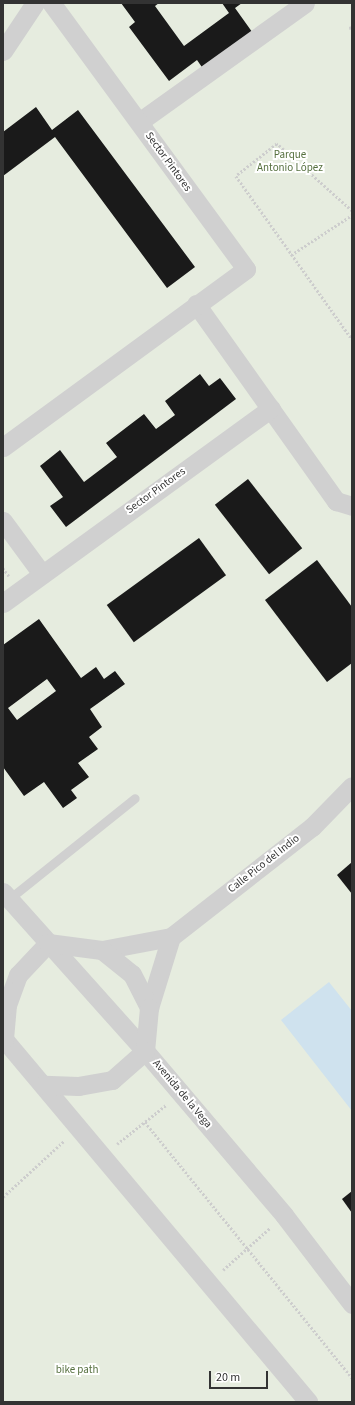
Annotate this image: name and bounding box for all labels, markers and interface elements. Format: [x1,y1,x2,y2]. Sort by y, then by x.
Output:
street label: Sector Pintores [142,130,194,194]
park label: Parque Antonio López [257,149,323,175]
street label: Sector Pintores [124,465,188,517]
street label: Calle Pico del Indio [226,832,302,896]
street label: Avenida de la Vega [150,1057,214,1131]
park label: bike path [56,1363,98,1377]
scale bar [211,1363,270,1389]
text: 20 m [216,1369,240,1386]

